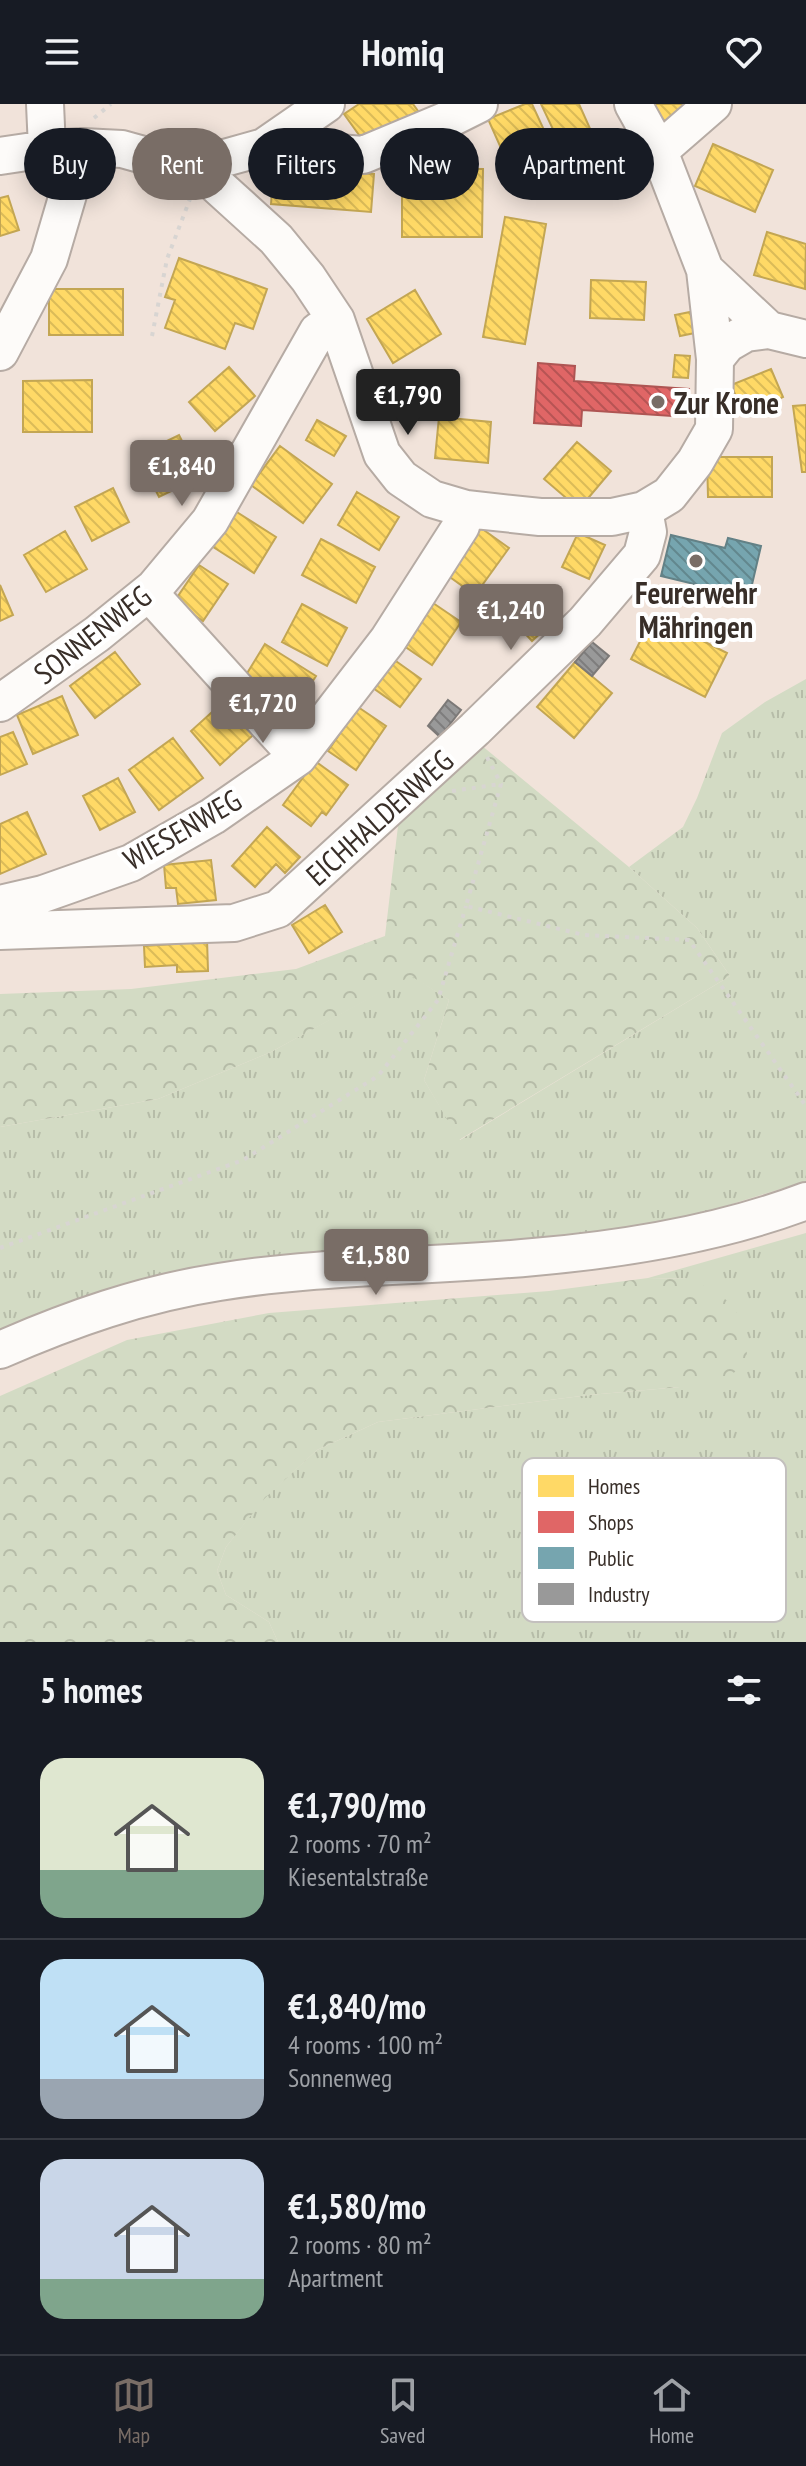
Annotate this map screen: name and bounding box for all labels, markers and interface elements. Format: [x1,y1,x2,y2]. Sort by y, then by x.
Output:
text: Homiq [361,29,445,76]
icon: menu [40,30,84,74]
icon: heart [722,30,766,74]
chip: Buy [24,128,116,200]
chip: Rent [132,128,232,200]
chip: Filters [248,128,364,200]
chip: New [380,128,479,200]
chip: Apartment [495,128,654,200]
pin: €1,790 [343,369,473,437]
text: €1,790 [374,378,442,411]
place label: Zur Krone [674,383,779,422]
marker: Zur Krone [649,393,667,411]
pin: €1,840 [117,440,247,508]
text: €1,840 [148,449,216,482]
marker: Feurerwehr Mähringen [687,552,705,570]
place label: Feurerwehr Mähringen [635,573,757,646]
street label: SONNENWEG [25,576,159,692]
pin: €1,240 [446,584,576,652]
text: €1,240 [477,593,545,626]
pin: €1,720 [198,677,328,745]
text: €1,720 [229,686,297,719]
street label: EICHHALDENWEG [297,741,461,893]
street label: WIESENWEG [116,780,248,878]
pin: €1,580 [311,1229,441,1297]
text: €1,580 [342,1238,410,1271]
legend [522,1458,786,1622]
text: Homes [588,1472,640,1500]
text: Shops [588,1508,634,1536]
text: Public [588,1544,634,1572]
text: Industry [588,1580,650,1608]
text: 5 homes [40,1668,143,1712]
icon: filters [722,1668,766,1712]
text: €1,790/mo [288,1783,426,1827]
icon: home [104,1790,200,1886]
text: 2 rooms · 70 m² [288,1827,432,1860]
text: Kiesentalstraße [288,1860,429,1893]
text: €1,840/mo [288,1984,426,2028]
icon: home [104,1991,200,2087]
text: 4 rooms · 100 m² [288,2028,443,2061]
text: Sonnenweg [288,2061,392,2094]
text: €1,580/mo [288,2184,426,2228]
icon: home [104,2191,200,2287]
text: 2 rooms · 80 m² [288,2228,432,2261]
text: Apartment [288,2261,383,2294]
tab: Map [112,2373,156,2449]
tab: Saved [380,2373,425,2449]
tab: Home [649,2373,694,2449]

